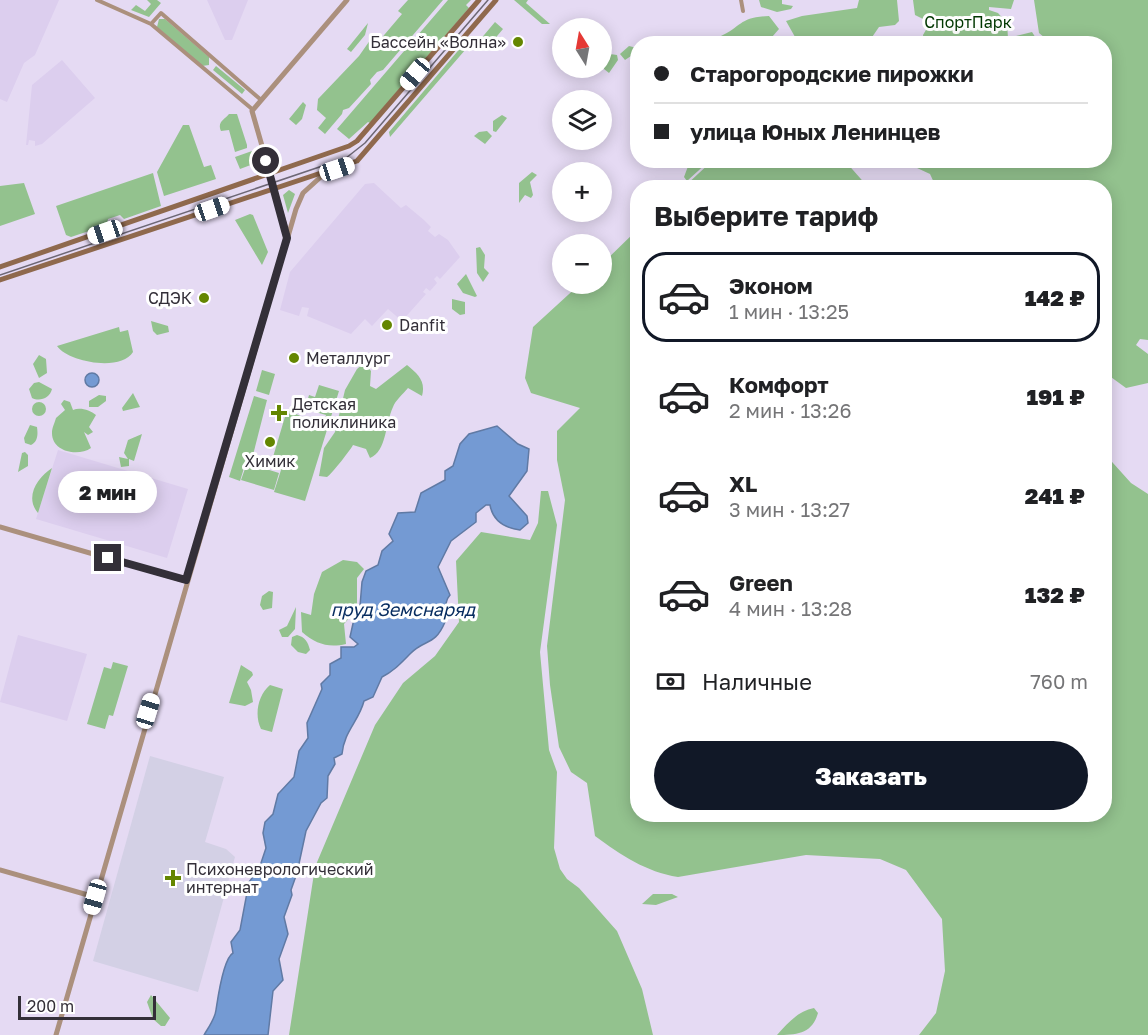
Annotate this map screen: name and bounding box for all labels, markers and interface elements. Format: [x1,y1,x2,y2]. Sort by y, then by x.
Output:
park label: СпортПарк [924,12,1012,32]
north arrow [552,18,612,78]
map controls [552,18,612,294]
place label: Бассейн «Волна» [370,32,506,52]
marker: Бассейн «Волна» [511,35,525,49]
car [397,54,433,94]
text: Старогородские пирожки [690,60,974,87]
button: layers [552,90,612,150]
text: улица Юных Ленинцев [690,118,940,145]
route start [252,147,279,174]
car [317,155,357,183]
button: + [552,162,612,222]
car [192,195,232,223]
text: Выберите тариф [654,200,878,232]
car [85,218,125,246]
button: − [552,234,612,294]
icon: car [657,270,711,324]
text: Эконом [729,272,813,299]
text: 142 ₽ [1025,284,1085,311]
place label: СДЭК [148,288,192,308]
marker: СДЭК [197,291,211,305]
text: 1 мин · 13:25 [729,299,849,323]
place label: Danfit [399,315,446,335]
marker: Danfit [380,318,394,332]
place label: Металлург [306,348,391,368]
marker: Металлург [287,351,301,365]
icon: car [657,369,711,423]
text: Комфорт [729,371,829,398]
text: 191 ₽ [1026,383,1085,410]
place label: Детская поликлиника [292,394,396,432]
text: 2 мин · 13:26 [729,398,852,422]
marker: Детская поликлиника [270,404,288,422]
marker: Химик [263,435,277,449]
place label: Химик [245,451,295,471]
icon: car [657,468,711,522]
text: XL [729,470,757,497]
callout: 2 мин [58,471,158,513]
text: 2 мин [79,480,136,504]
text: 241 ₽ [1025,482,1085,509]
text: 3 мин · 13:27 [729,497,850,521]
route end [94,544,121,571]
icon: car [657,567,711,621]
text: Green [729,569,793,596]
text: 132 ₽ [1025,581,1085,608]
text: 4 мин · 13:28 [729,596,852,620]
water label: пруд Земснаряд [331,598,476,620]
icon: cash [654,665,687,698]
text: Наличные [702,668,812,695]
text: 760 m [1030,669,1088,693]
car [134,691,162,731]
button: Заказать [654,741,1088,810]
place label: Психоневрологический интернат [186,859,374,897]
marker: Психоневрологический интернат [164,869,182,887]
car [81,877,109,917]
scale bar [18,993,156,1020]
text: 200 m [27,996,74,1016]

